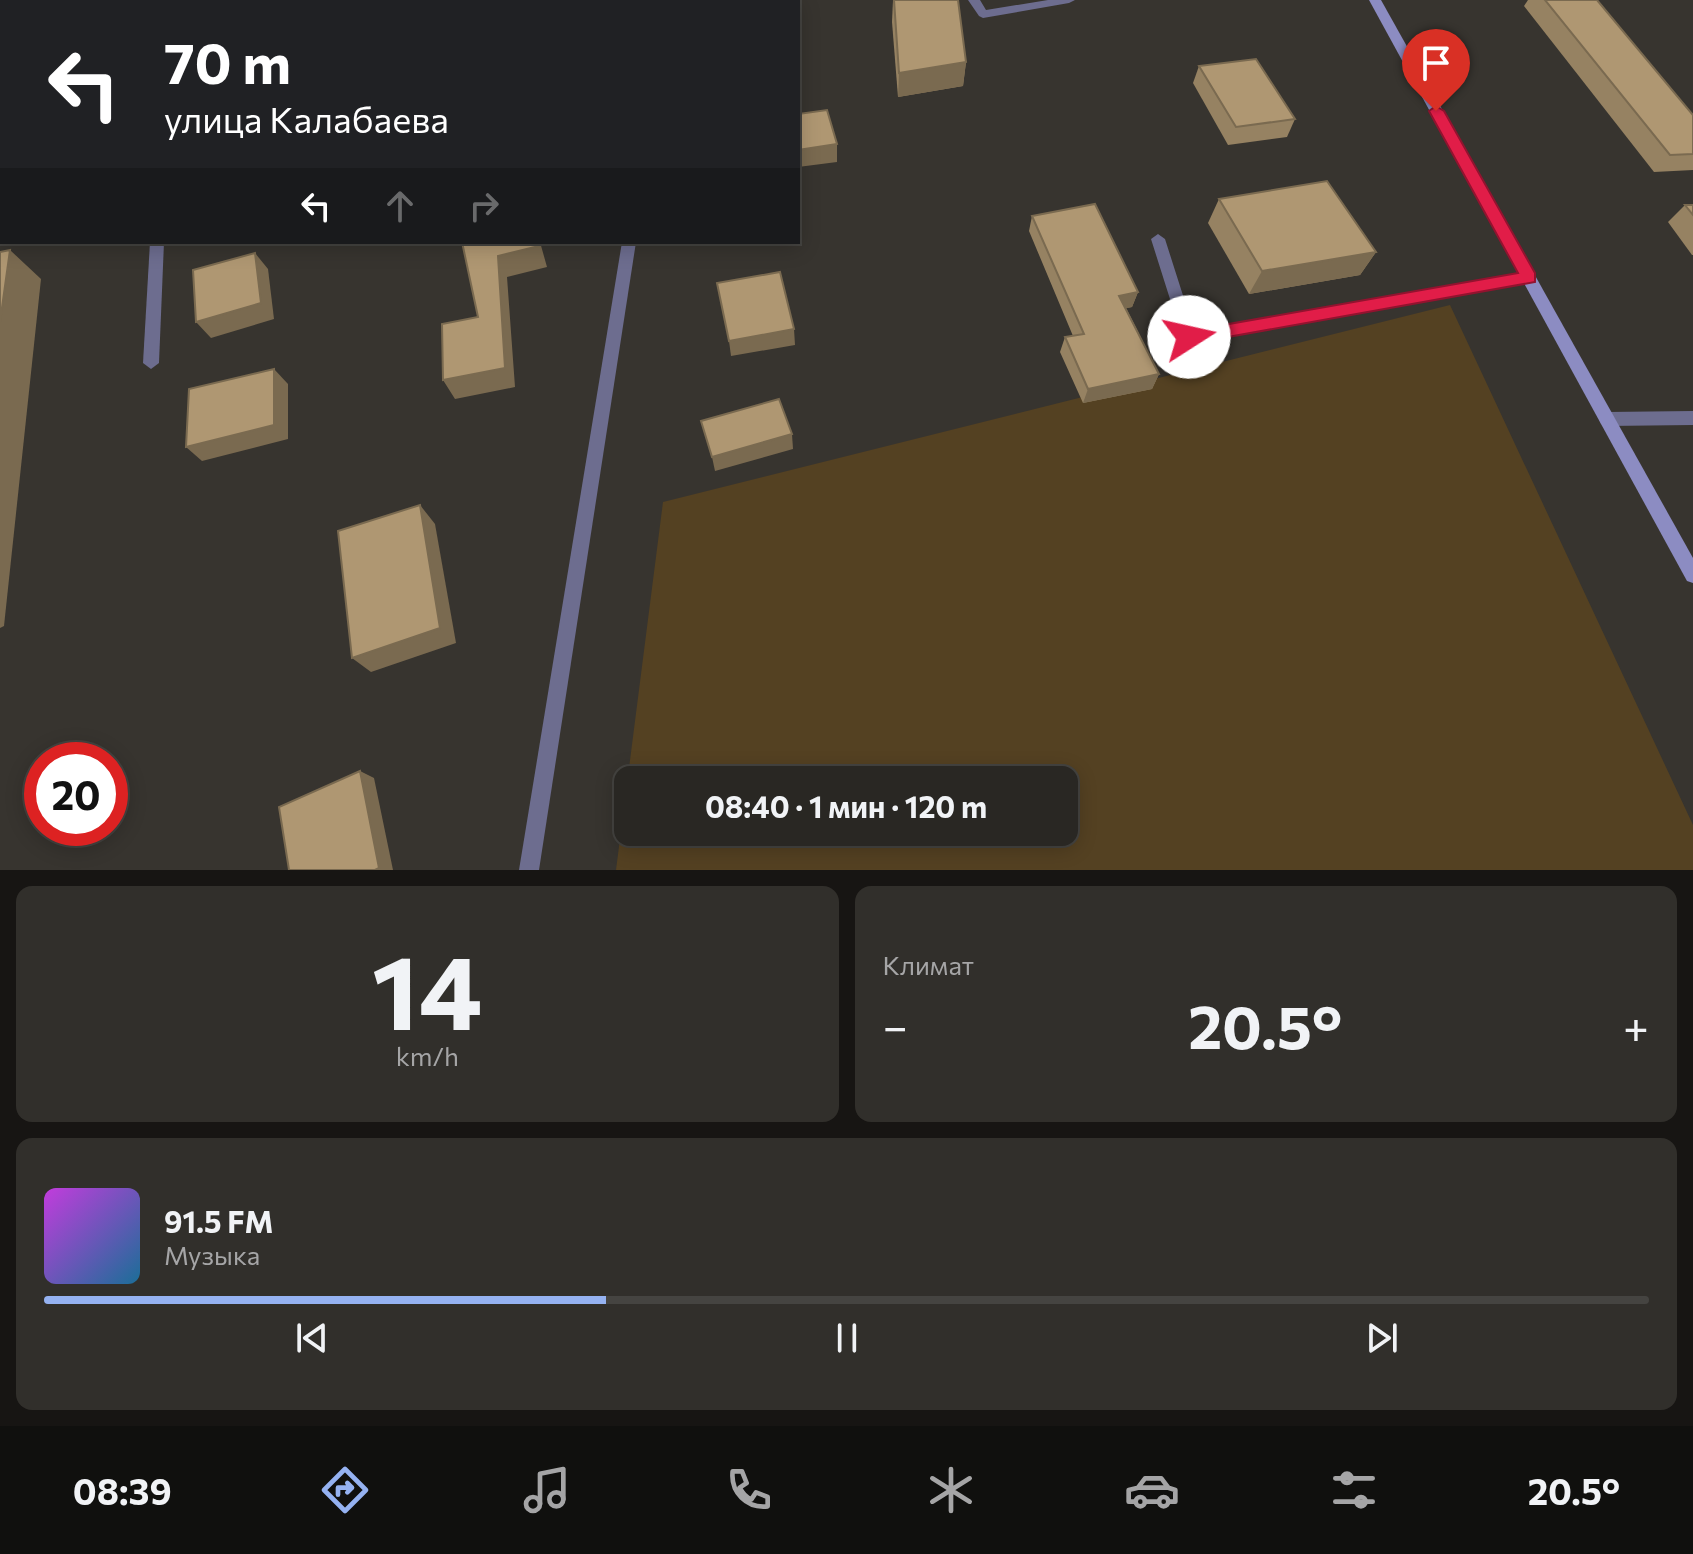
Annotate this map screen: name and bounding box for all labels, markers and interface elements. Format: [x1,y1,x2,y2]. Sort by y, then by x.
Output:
text: 70 m [164,27,291,96]
pin [1402,29,1470,111]
icon: left [32,32,136,136]
icon: arrive [1414,41,1458,85]
text: улица Калабаева [164,96,449,140]
icon: left [294,184,338,228]
icon: ahead [378,184,422,228]
icon: right [462,184,506,228]
position arrow [1147,295,1231,379]
speed limit sign: 20 [24,742,128,846]
text: 08:40 · 1 мин · 120 m [705,787,987,824]
text: 14 [372,924,483,1051]
text: Климат [883,949,974,980]
text: 20.5° [1188,988,1342,1061]
text: − [883,998,908,1052]
text: + [1623,998,1649,1052]
text: km/h [396,1040,459,1071]
text: 91.5 FM [164,1202,273,1239]
text: Музыка [164,1239,260,1270]
icon: previous [290,1316,334,1360]
icon: pause [825,1316,869,1360]
icon: next [1360,1316,1404,1360]
icon: directions [317,1462,373,1518]
icon: music [519,1462,575,1518]
icon: phone [721,1462,777,1518]
icon: climate [923,1462,979,1518]
icon: car [1124,1462,1180,1518]
icon: filters [1326,1462,1382,1518]
text: 08:39 [73,1468,172,1512]
text: 20.5° [1528,1468,1620,1512]

